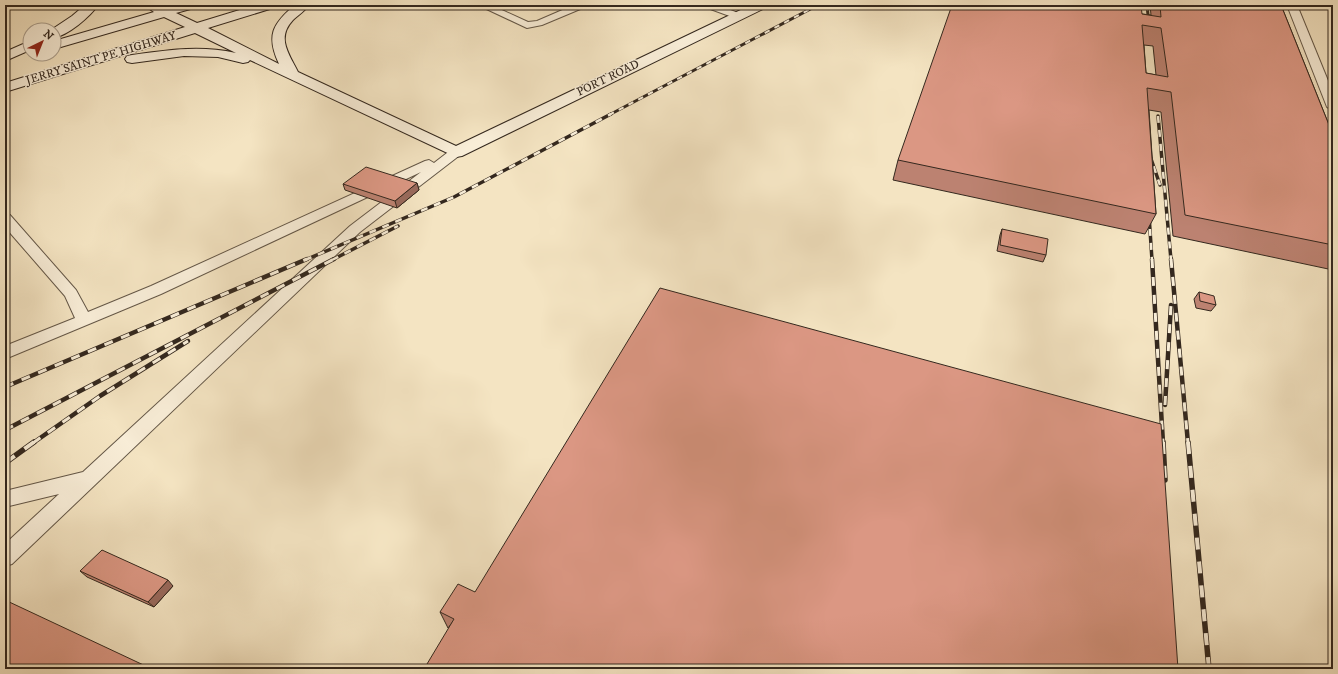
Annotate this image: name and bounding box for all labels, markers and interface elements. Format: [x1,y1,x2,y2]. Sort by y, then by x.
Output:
north arrow [22,22,62,62]
street label: JERRY SAINT PE HIGHWAY [24,28,178,88]
street label: PORT ROAD [574,56,642,100]

